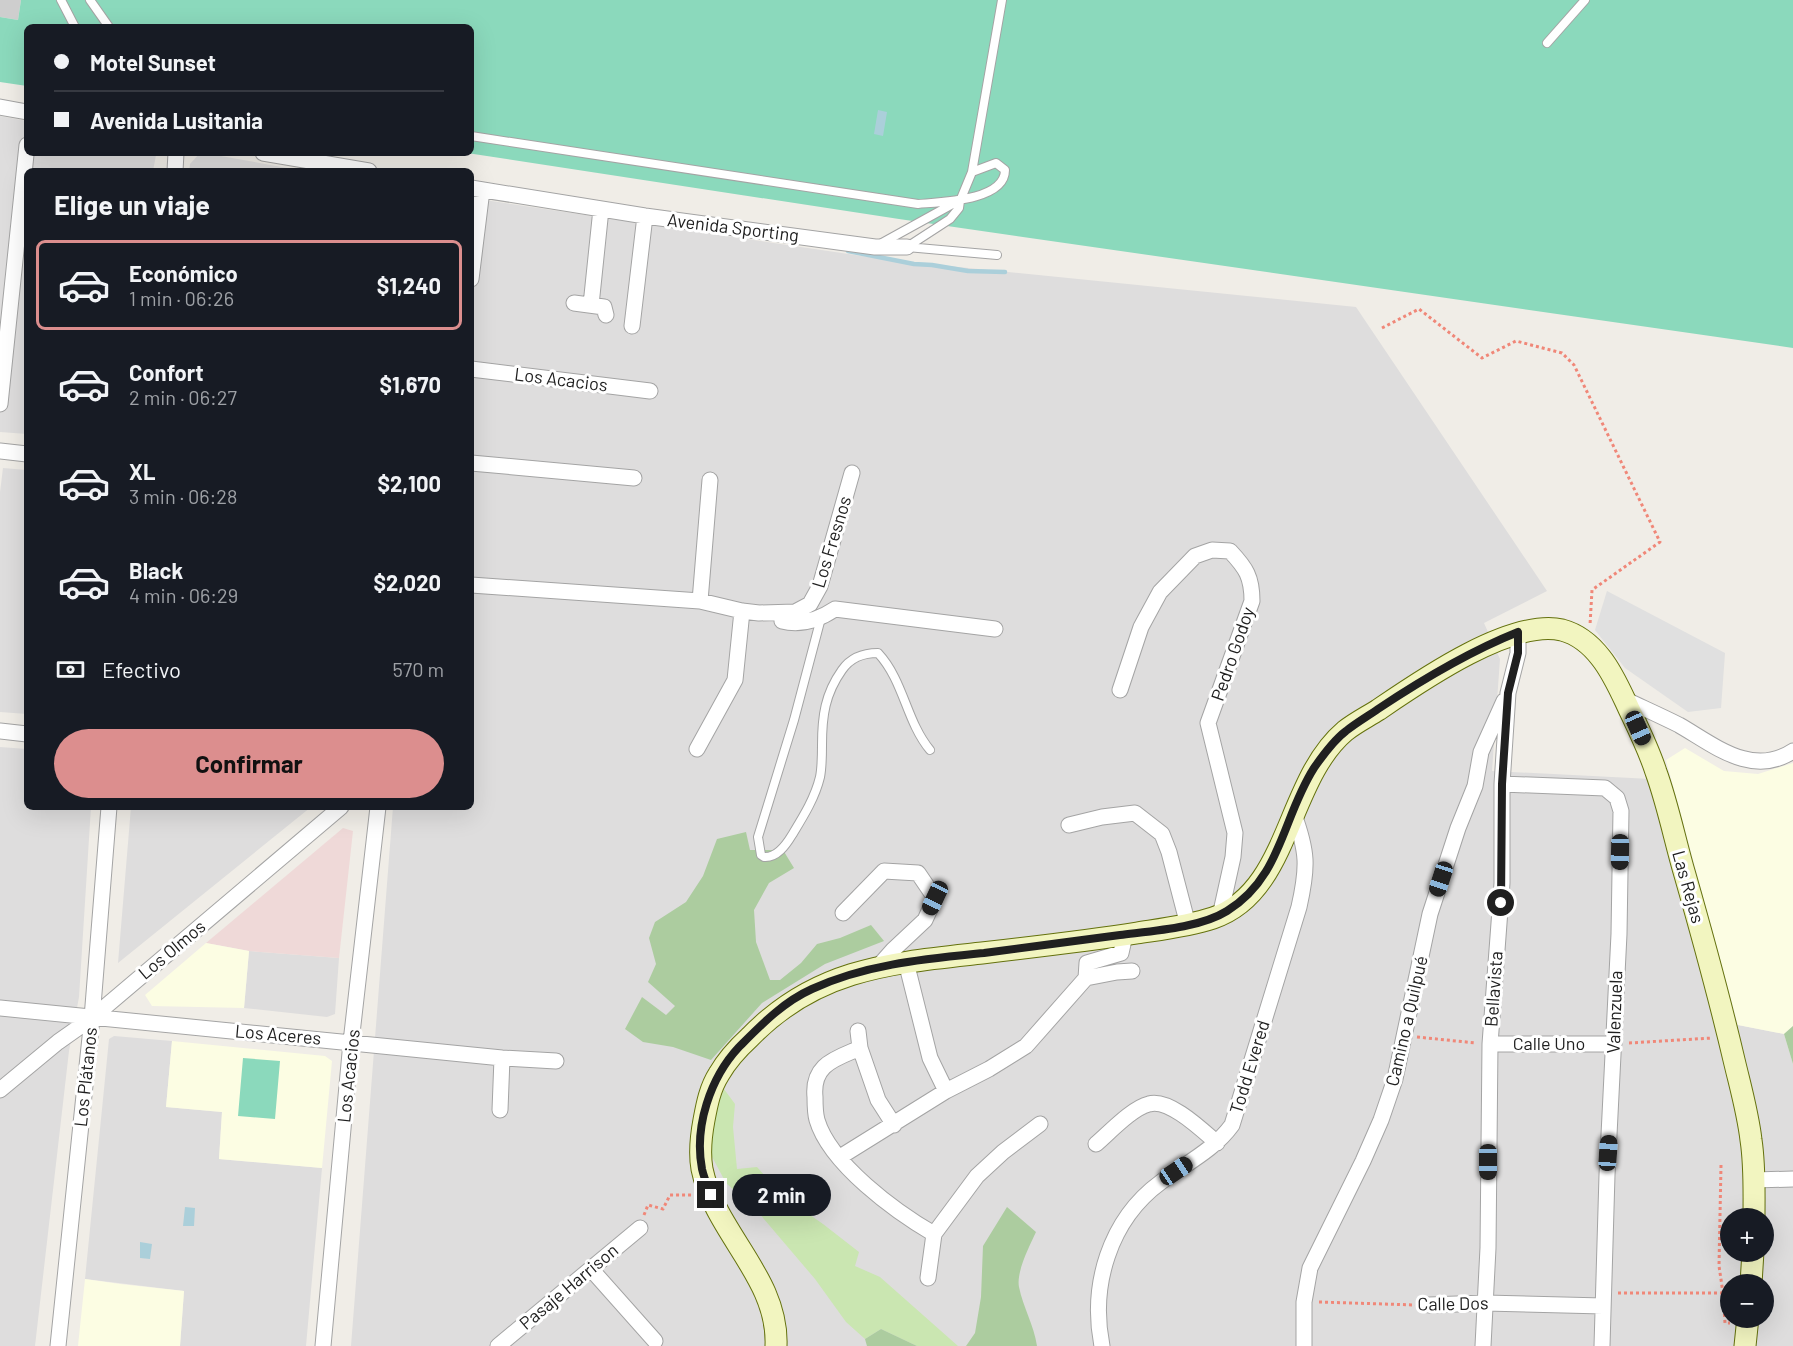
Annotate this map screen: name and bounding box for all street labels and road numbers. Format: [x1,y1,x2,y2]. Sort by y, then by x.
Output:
street label: Avenida Sporting [666,208,800,246]
street label: Los Acacios [513,362,609,396]
street label: Los Fresnos [807,493,855,590]
street label: Pedro Godoy [1206,604,1258,704]
street label: Las Rejas [1668,848,1710,926]
street label: Los Olmos [133,915,209,984]
street label: Bellavista [1479,950,1507,1027]
street label: Camino a Quilpué [1380,953,1432,1088]
street label: Valenzuela [1602,970,1626,1054]
street label: Todd Evered [1224,1017,1274,1116]
street label: Los Aceres [234,1019,322,1049]
street label: Los Plátanos [69,1026,101,1128]
street label: Los Acacios [332,1028,364,1124]
street label: Calle Uno [1513,1032,1585,1054]
street label: Pasaje Harrison [515,1239,622,1334]
street label: Calle Dos [1417,1291,1489,1315]

